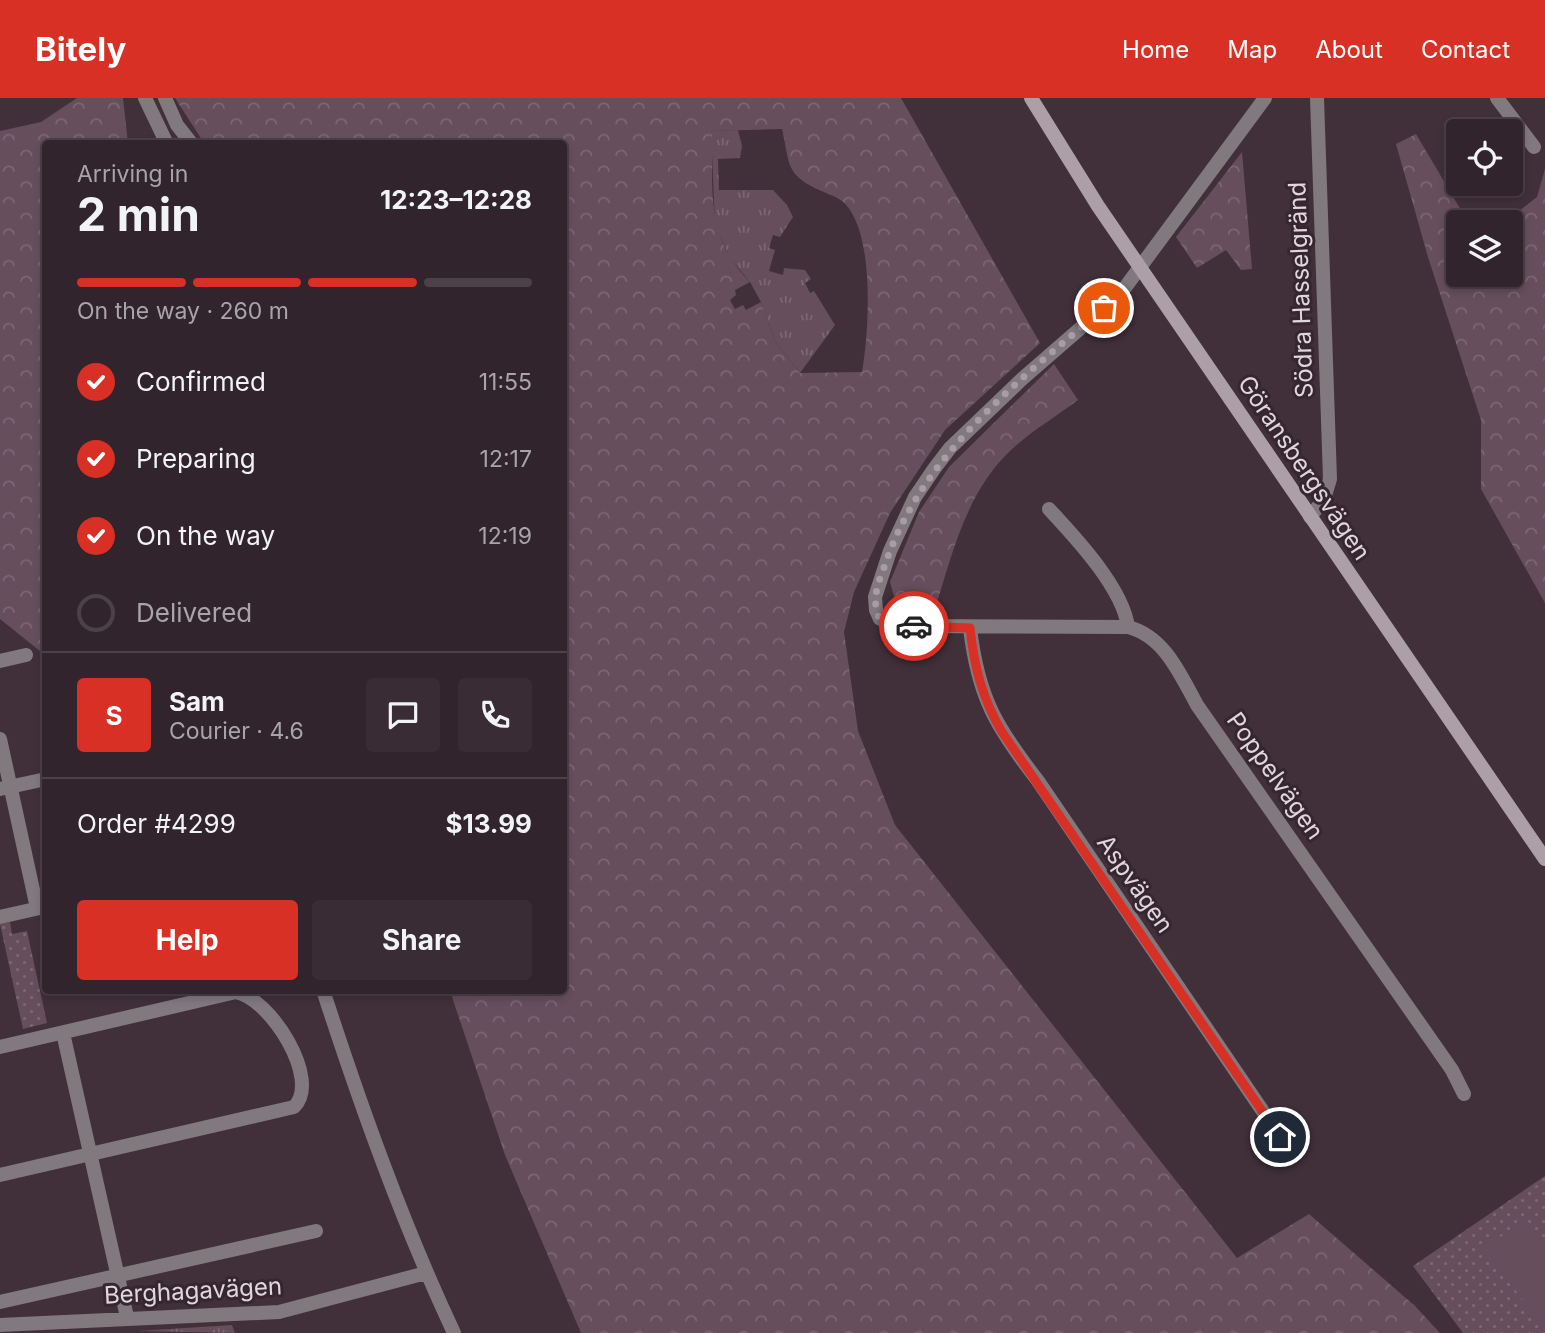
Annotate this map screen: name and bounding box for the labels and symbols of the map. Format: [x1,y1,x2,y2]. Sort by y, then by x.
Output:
street label: Södra Hasselgränd [1282,181,1319,399]
pin [1074,278,1134,338]
street label: Göransbergsvägen [1232,370,1377,565]
courier [879,591,949,661]
street label: Poppelvägen [1221,707,1330,845]
street label: Aspvägen [1091,829,1180,938]
pin [1250,1107,1310,1167]
street label: Berghagavägen [103,1271,283,1310]

